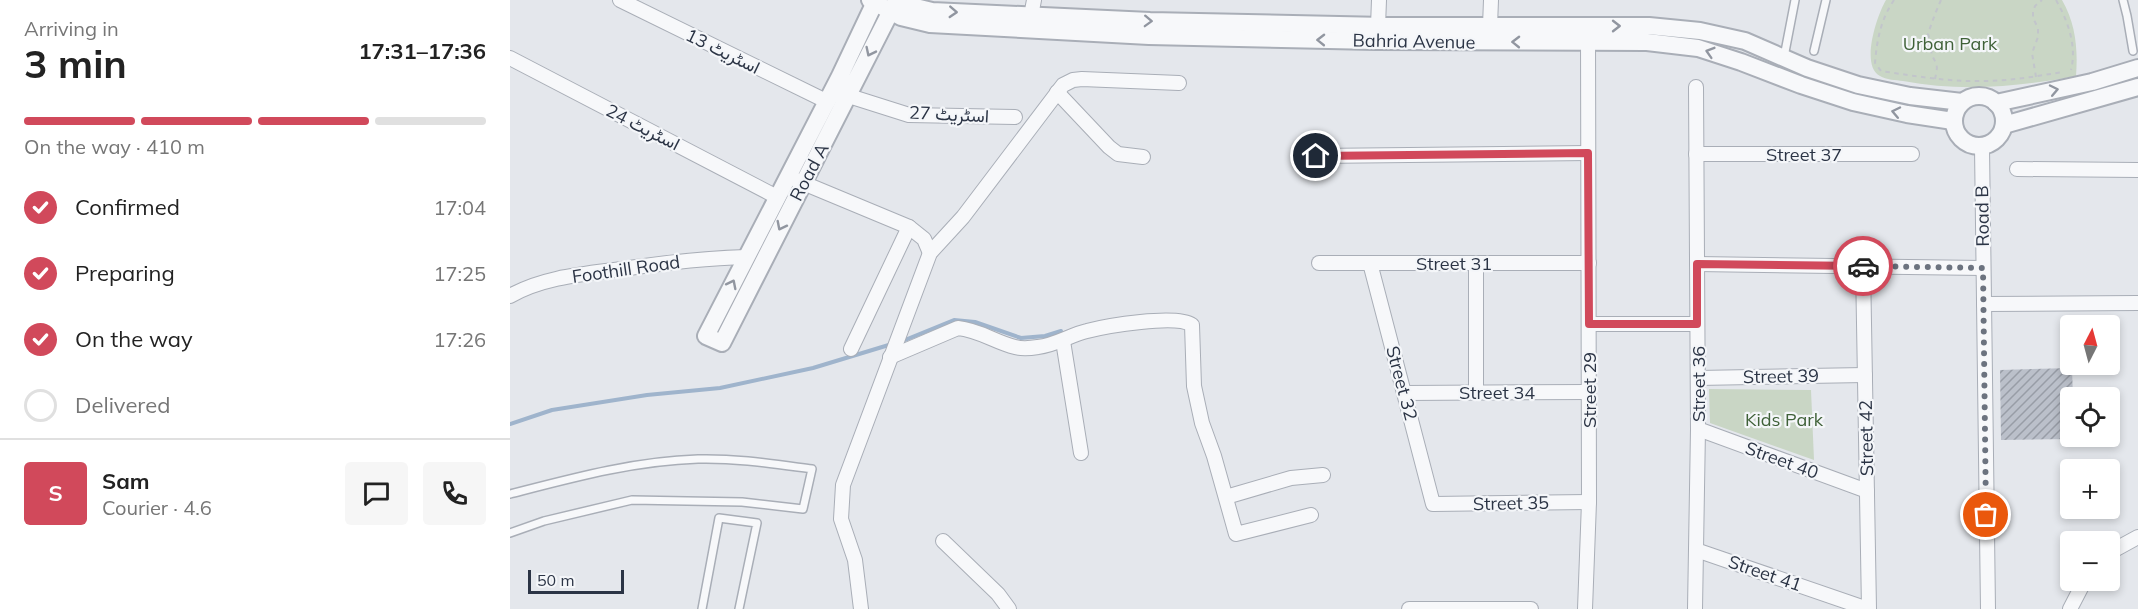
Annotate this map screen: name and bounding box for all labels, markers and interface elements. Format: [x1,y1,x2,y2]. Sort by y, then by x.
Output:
one-way arrow [948,6,957,19]
one-way arrow [1143,15,1152,27]
text: Arriving in [24,16,119,41]
one-way arrow [1611,20,1620,32]
street label: اسٹریٹ 13 [682,23,764,79]
street label: Bahria Avenue [1353,28,1475,54]
park label: Urban Park [1903,32,1998,55]
one-way arrow [1317,33,1326,46]
one-way arrow [1512,36,1521,48]
text: 17:31–17:36 [358,37,486,65]
text: 3 min [24,39,127,88]
one-way arrow [866,46,878,57]
one-way arrow [1705,47,1716,59]
one-way arrow [2048,85,2058,98]
street label: اسٹریٹ 24 [602,99,684,155]
street label: اسٹریٹ 27 [908,100,990,128]
one-way arrow [1891,106,1901,119]
pin [1290,130,1341,181]
text: On the way · 410 m [24,134,205,159]
street label: Road A [784,139,834,205]
icon: home [1299,139,1332,172]
street label: Street 37 [1766,143,1842,166]
street label: Road B [1970,185,1994,247]
icon: check [24,191,57,224]
text: Confirmed [75,193,180,221]
text: 17:04 [433,195,486,220]
one-way arrow [777,219,788,230]
courier [1833,236,1893,296]
street label: Foothill Road [571,250,681,288]
icon: car [1847,250,1880,283]
street label: Street 31 [1416,252,1492,275]
icon: check [24,257,57,290]
text: Preparing [75,259,175,287]
text: 17:25 [433,261,486,286]
one-way arrow [725,279,737,290]
north arrow [2060,315,2120,375]
map controls [2060,315,2120,591]
icon: check [24,323,57,356]
text: On the way [75,325,193,353]
text: 17:26 [433,327,486,352]
street label: Street 32 [1381,343,1423,423]
street label: Street 36 [1687,346,1710,422]
street label: Street 29 [1578,352,1601,428]
street label: Street 39 [1743,364,1819,388]
street label: Street 34 [1459,381,1535,404]
button: locate [2060,387,2120,447]
text: Delivered [75,391,170,419]
street label: Street 42 [1854,400,1878,476]
park label: Kids Park [1745,408,1824,431]
street label: Street 40 [1742,436,1822,484]
button: + [2060,459,2120,519]
button: chat [345,462,408,525]
button: phone [423,462,486,525]
text: Sam [102,467,150,495]
text: S [48,479,63,507]
pin [1960,489,2011,540]
street label: Street 35 [1473,491,1549,515]
text: Courier · 4.6 [102,495,212,520]
icon: bag [1969,498,2002,531]
button: − [2060,531,2120,591]
street label: Street 41 [1725,550,1805,596]
scale bar [528,567,624,594]
text: 50 m [537,570,574,590]

